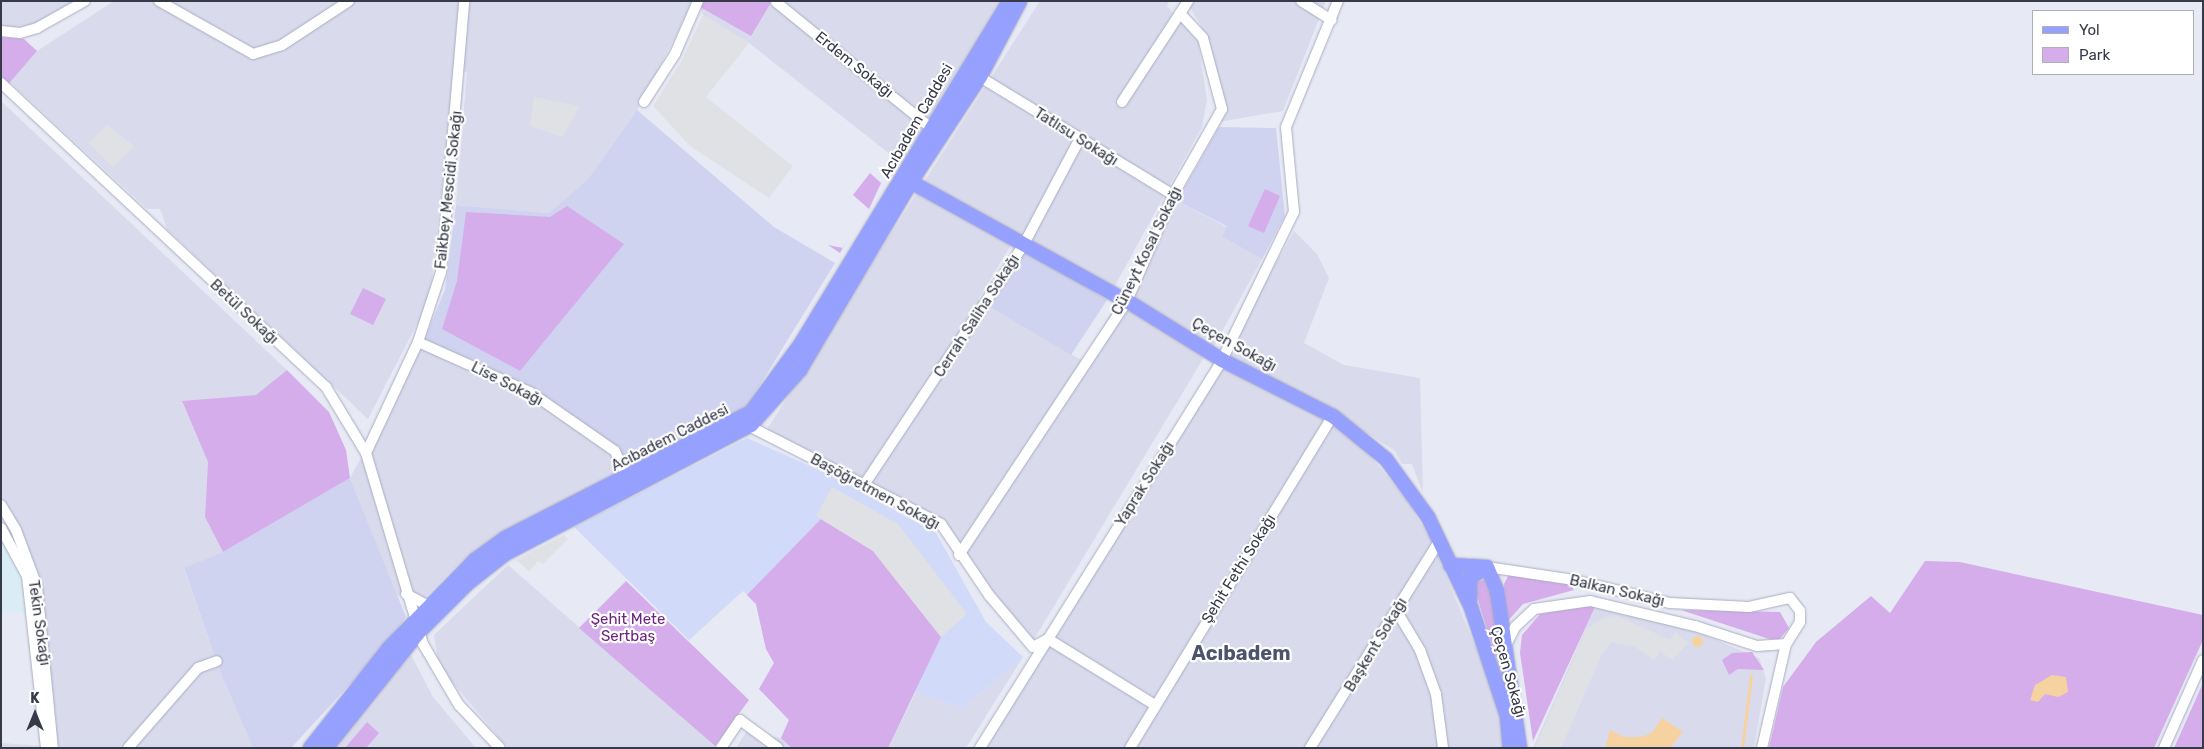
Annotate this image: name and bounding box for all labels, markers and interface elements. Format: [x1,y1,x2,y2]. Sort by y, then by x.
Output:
legend [2032,10,2194,75]
text: Yol [2079,21,2100,39]
street label: Erdem Sokağı [811,28,897,102]
text: Park [2079,46,2110,64]
street label: Acıbadem Caddesi [877,61,957,181]
street label: Tatlısu Sokağı [1031,104,1121,170]
street label: Faikbey Mescidi Sokağı [432,110,466,270]
street label: Cüneyt Kosal Sokağı [1108,184,1186,318]
street label: Cerrah Saliha Sokağı [930,251,1024,381]
street label: Betül Sokağı [206,276,282,348]
street label: Çeçen Sokağı [1188,314,1280,376]
street label: Lise Sokağı [468,358,546,410]
street label: Acıbadem Caddesi [608,401,732,475]
street label: Yaprak Sokağı [1112,438,1178,530]
street label: Başöğretmen Sokağı [807,450,943,534]
street label: Şehit Fethi Sokağı [1198,511,1280,627]
street label: Balkan Sokağı [1568,571,1666,611]
street label: Tekin Sokağı [24,579,54,667]
street label: Başkent Sokağı [1341,595,1411,695]
park label: Şehit Mete Sertbaş [591,610,665,645]
street label: Çeçen Sokağı [1486,624,1530,720]
district label: Acıbadem [1192,641,1290,665]
north arrow [10,689,60,739]
text: K [30,690,40,707]

